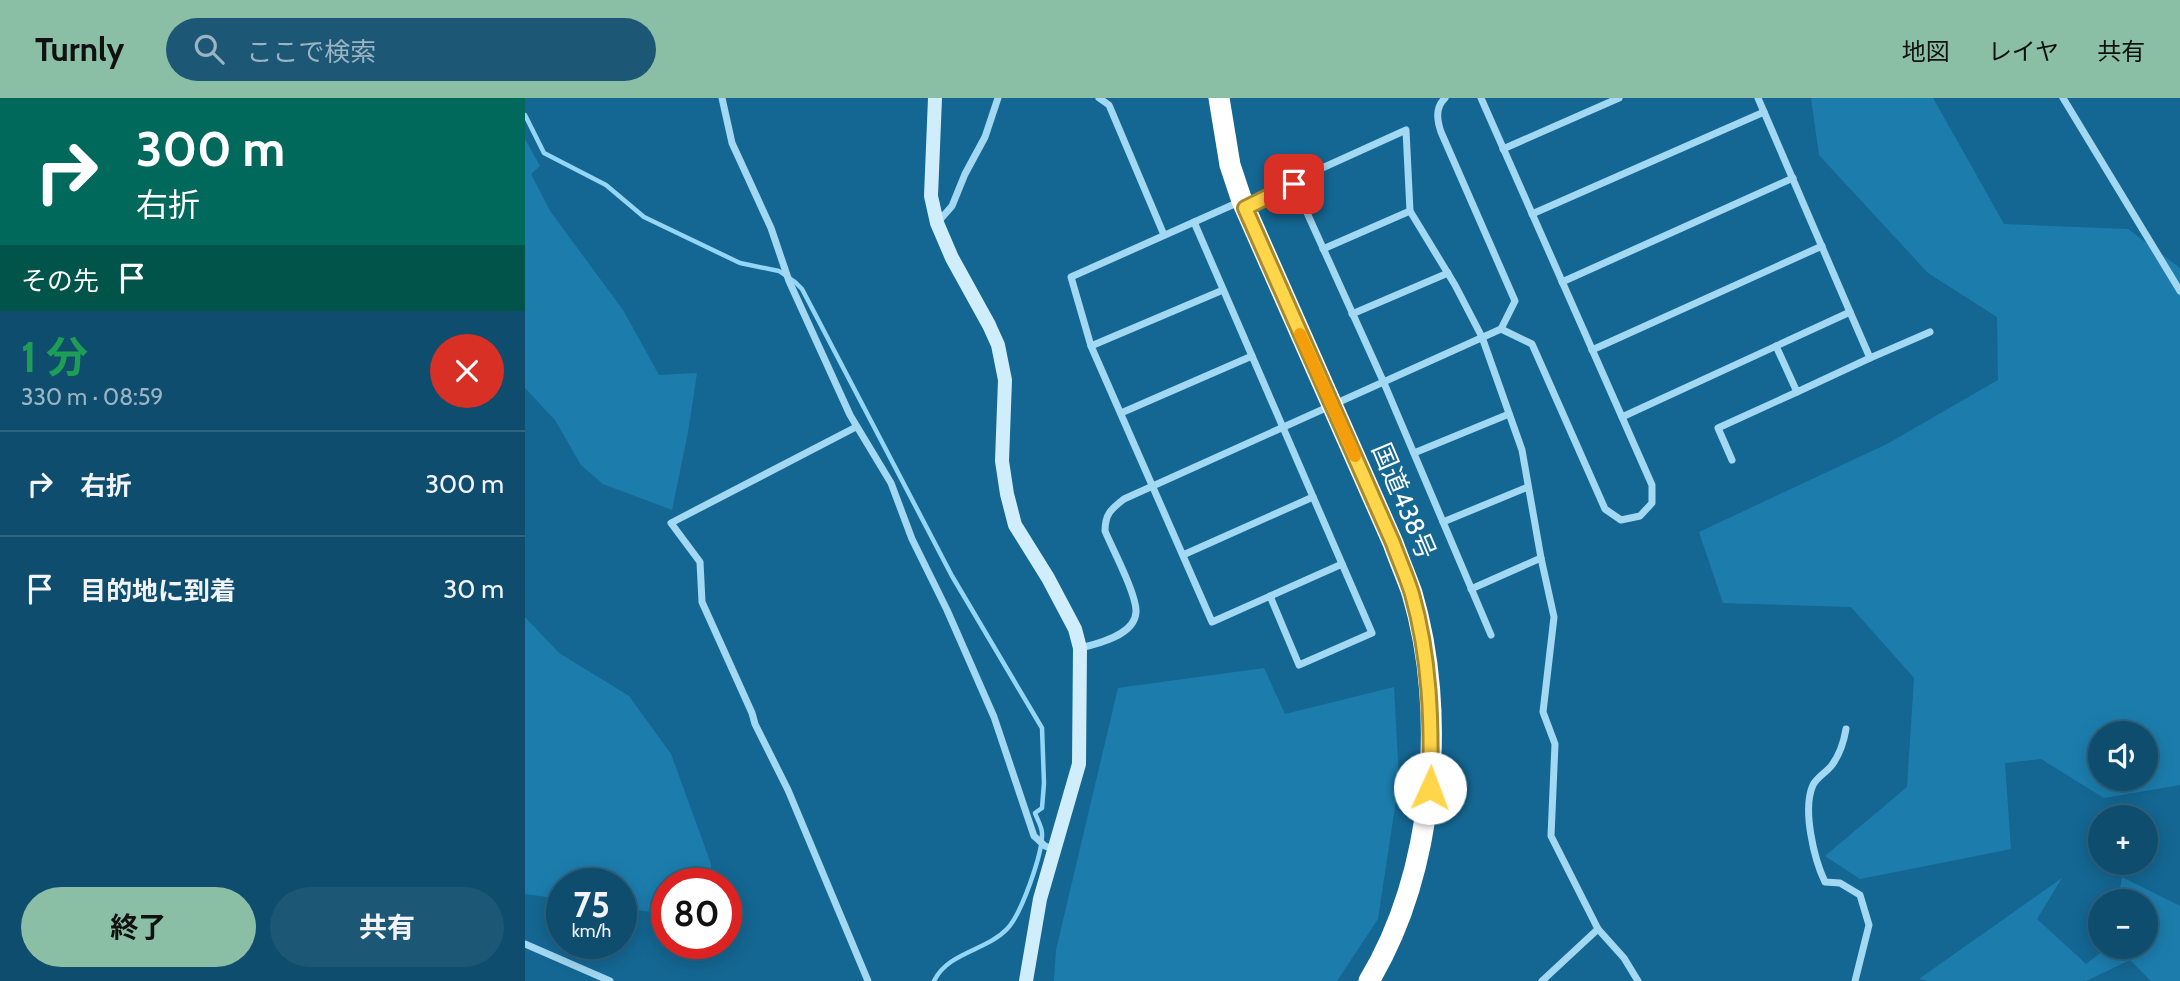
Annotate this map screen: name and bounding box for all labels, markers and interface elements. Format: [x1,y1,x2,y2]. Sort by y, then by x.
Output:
search box [166,18,656,81]
text: Turnly [35,29,124,69]
icon: search [190,30,228,68]
text: ここで検索 [246,36,376,68]
text: 地図 [1902,37,1950,66]
text: レイヤ [1988,37,2059,66]
text: 共有 [2097,37,2145,66]
text: 300 m [136,119,285,178]
icon: right [21,126,112,217]
pin [1264,154,1324,214]
icon: arrive [1275,165,1313,203]
text: 右折 [136,185,200,224]
icon: arrive [113,259,151,297]
text: その先 [21,265,99,297]
text: 1 分 [21,331,88,383]
button: close [430,334,504,408]
text: 330 m · 08:59 [21,383,163,411]
street label: 国道438号 [1365,438,1443,564]
icon: right [21,465,59,503]
text: 300 m [425,468,504,500]
text: 右折 [80,470,132,502]
icon: arrive [21,570,59,608]
text: 30 m [443,573,504,605]
text: 目的地に到着 [80,575,236,607]
map controls [2088,721,2158,959]
button: sound [2088,721,2158,791]
position arrow [1393,751,1467,825]
button: + [2088,805,2158,875]
speed limit sign: 80 [651,868,742,959]
text: 75 [573,883,610,926]
button: 終了 [21,887,256,967]
button: 共有 [270,887,504,967]
button: − [2088,889,2158,959]
text: km/h [572,920,611,942]

